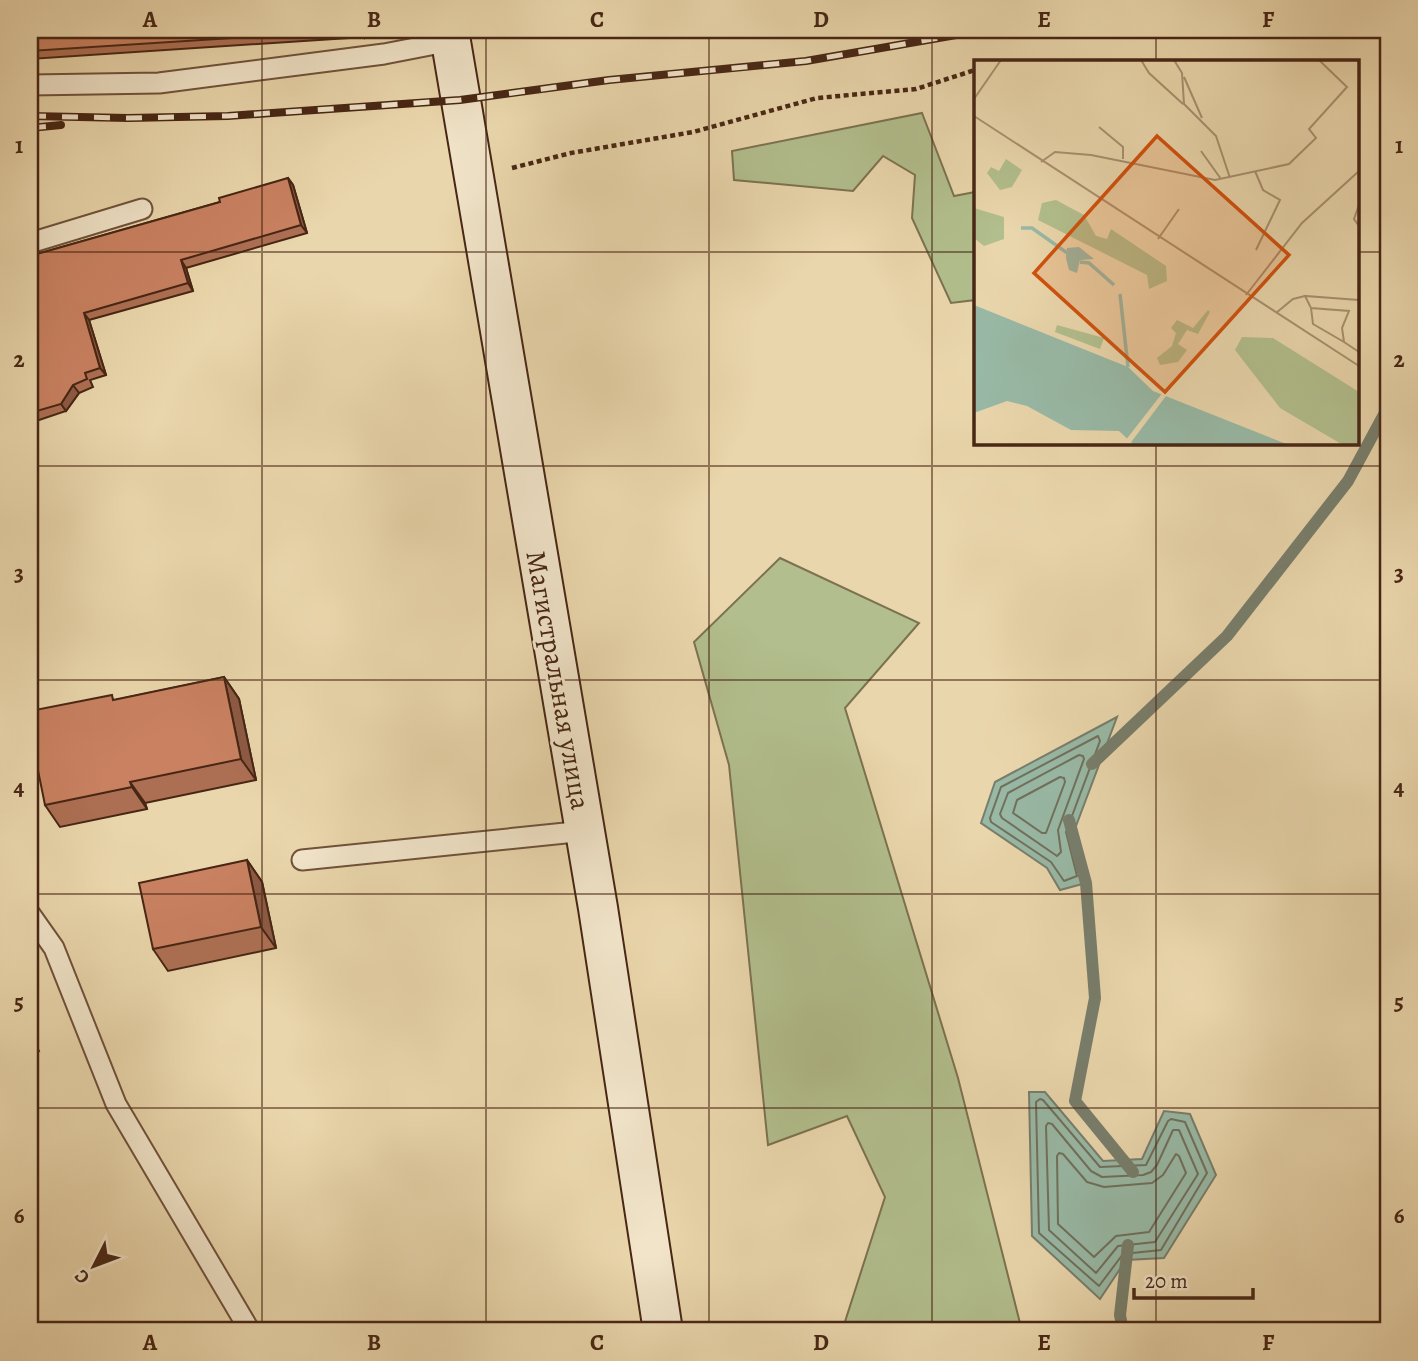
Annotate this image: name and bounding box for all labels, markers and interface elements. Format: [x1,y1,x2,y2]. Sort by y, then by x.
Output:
text: A [142,4,158,35]
text: B [367,4,381,35]
text: C [590,4,604,35]
text: D [813,4,829,35]
text: E [1037,4,1051,35]
text: F [1262,4,1275,35]
inset map [974,60,1358,444]
text: 1 [15,130,23,161]
text: 1 [1395,130,1403,161]
text: 2 [13,344,25,375]
text: 2 [1393,344,1405,375]
street label: Магистральная улица [517,548,600,813]
text: 3 [14,558,24,589]
text: 3 [1394,558,1404,589]
text: 4 [14,772,25,803]
text: 4 [1394,772,1405,803]
text: 5 [14,986,24,1017]
text: 5 [1394,986,1404,1017]
text: 6 [14,1200,25,1231]
text: 6 [1394,1200,1405,1231]
north arrow [60,1232,130,1302]
scale bar [1134,1256,1254,1300]
text: С [69,1264,96,1290]
text: 20 m [1145,1267,1188,1295]
text: A [142,1327,158,1358]
text: B [367,1327,381,1358]
text: C [590,1327,604,1358]
text: D [813,1327,829,1358]
text: E [1037,1327,1051,1358]
text: F [1262,1327,1275,1358]

